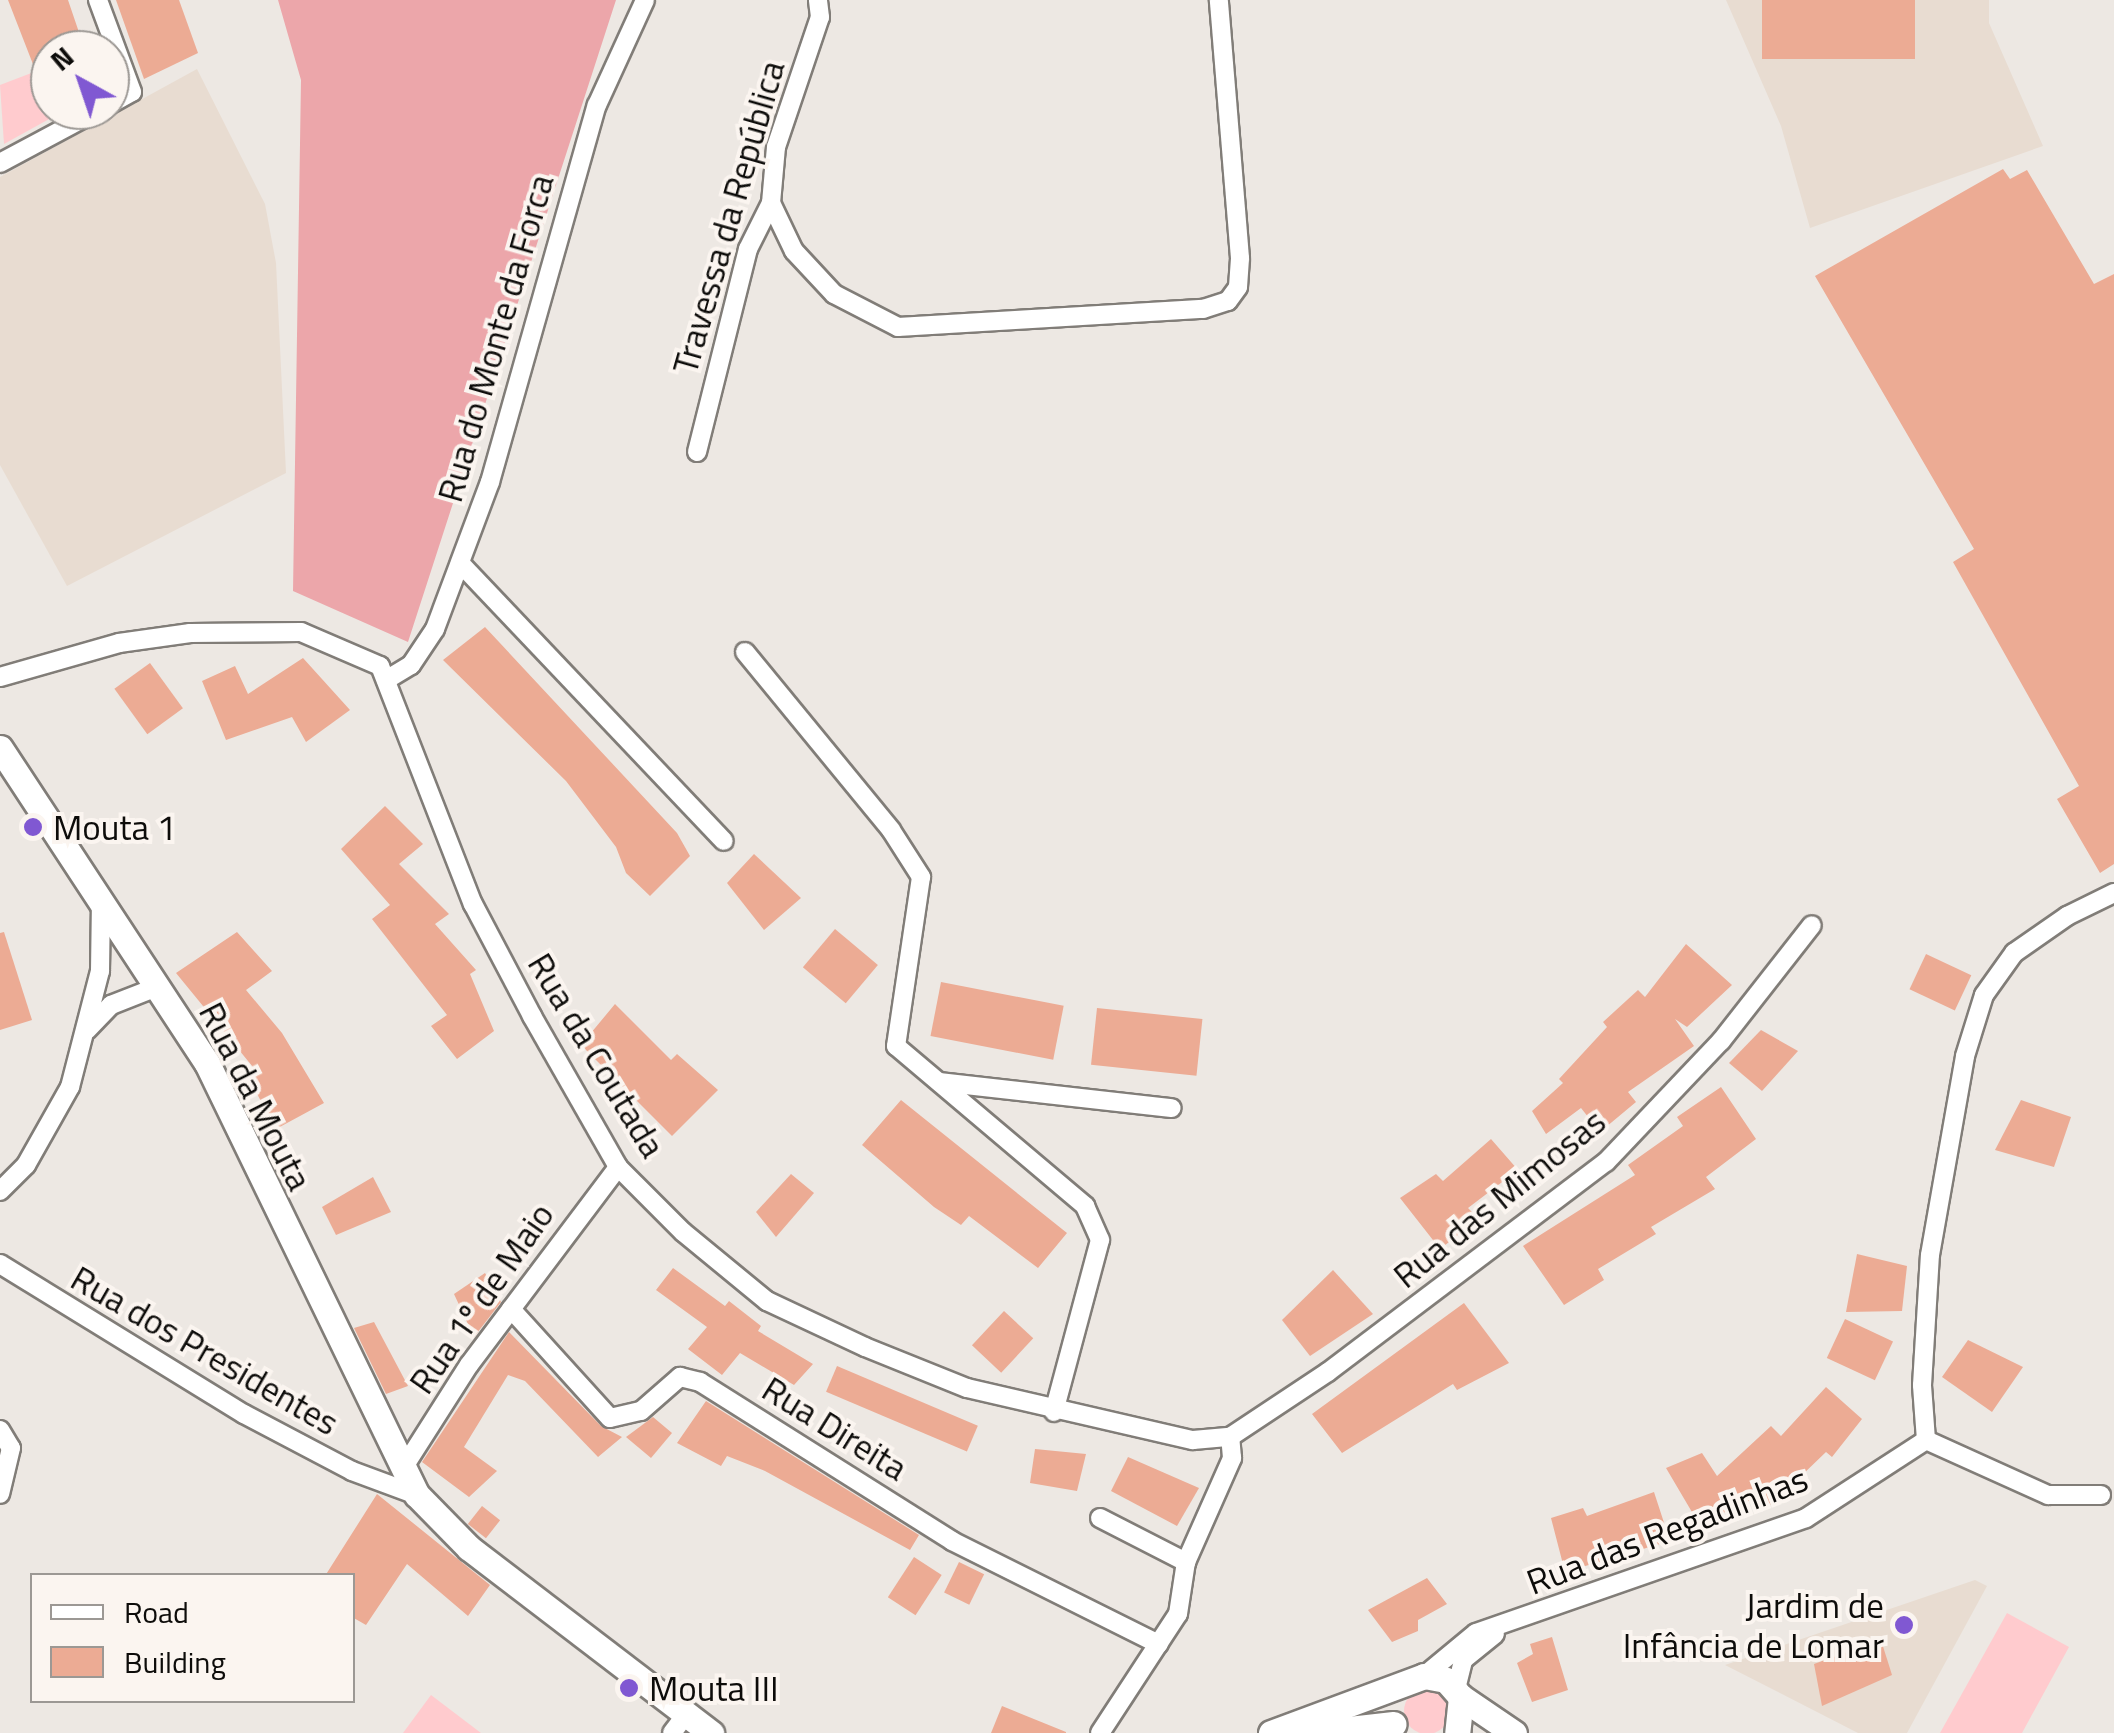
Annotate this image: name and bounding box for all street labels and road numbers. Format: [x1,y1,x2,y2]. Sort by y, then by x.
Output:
street label: Travessa da República [663,56,793,378]
street label: Rua do Monte da Forca [428,169,562,507]
street label: Rua da Coutada [520,945,674,1165]
street label: Rua da Mouta [191,995,321,1197]
street label: Rua das Mimosas [1385,1100,1613,1296]
street label: Rua 1º de Maio [400,1195,562,1401]
street label: Rua dos Presidentes [64,1256,346,1444]
street label: Rua Direita [755,1367,915,1489]
street label: Rua das Regadinhas [1521,1457,1813,1603]

